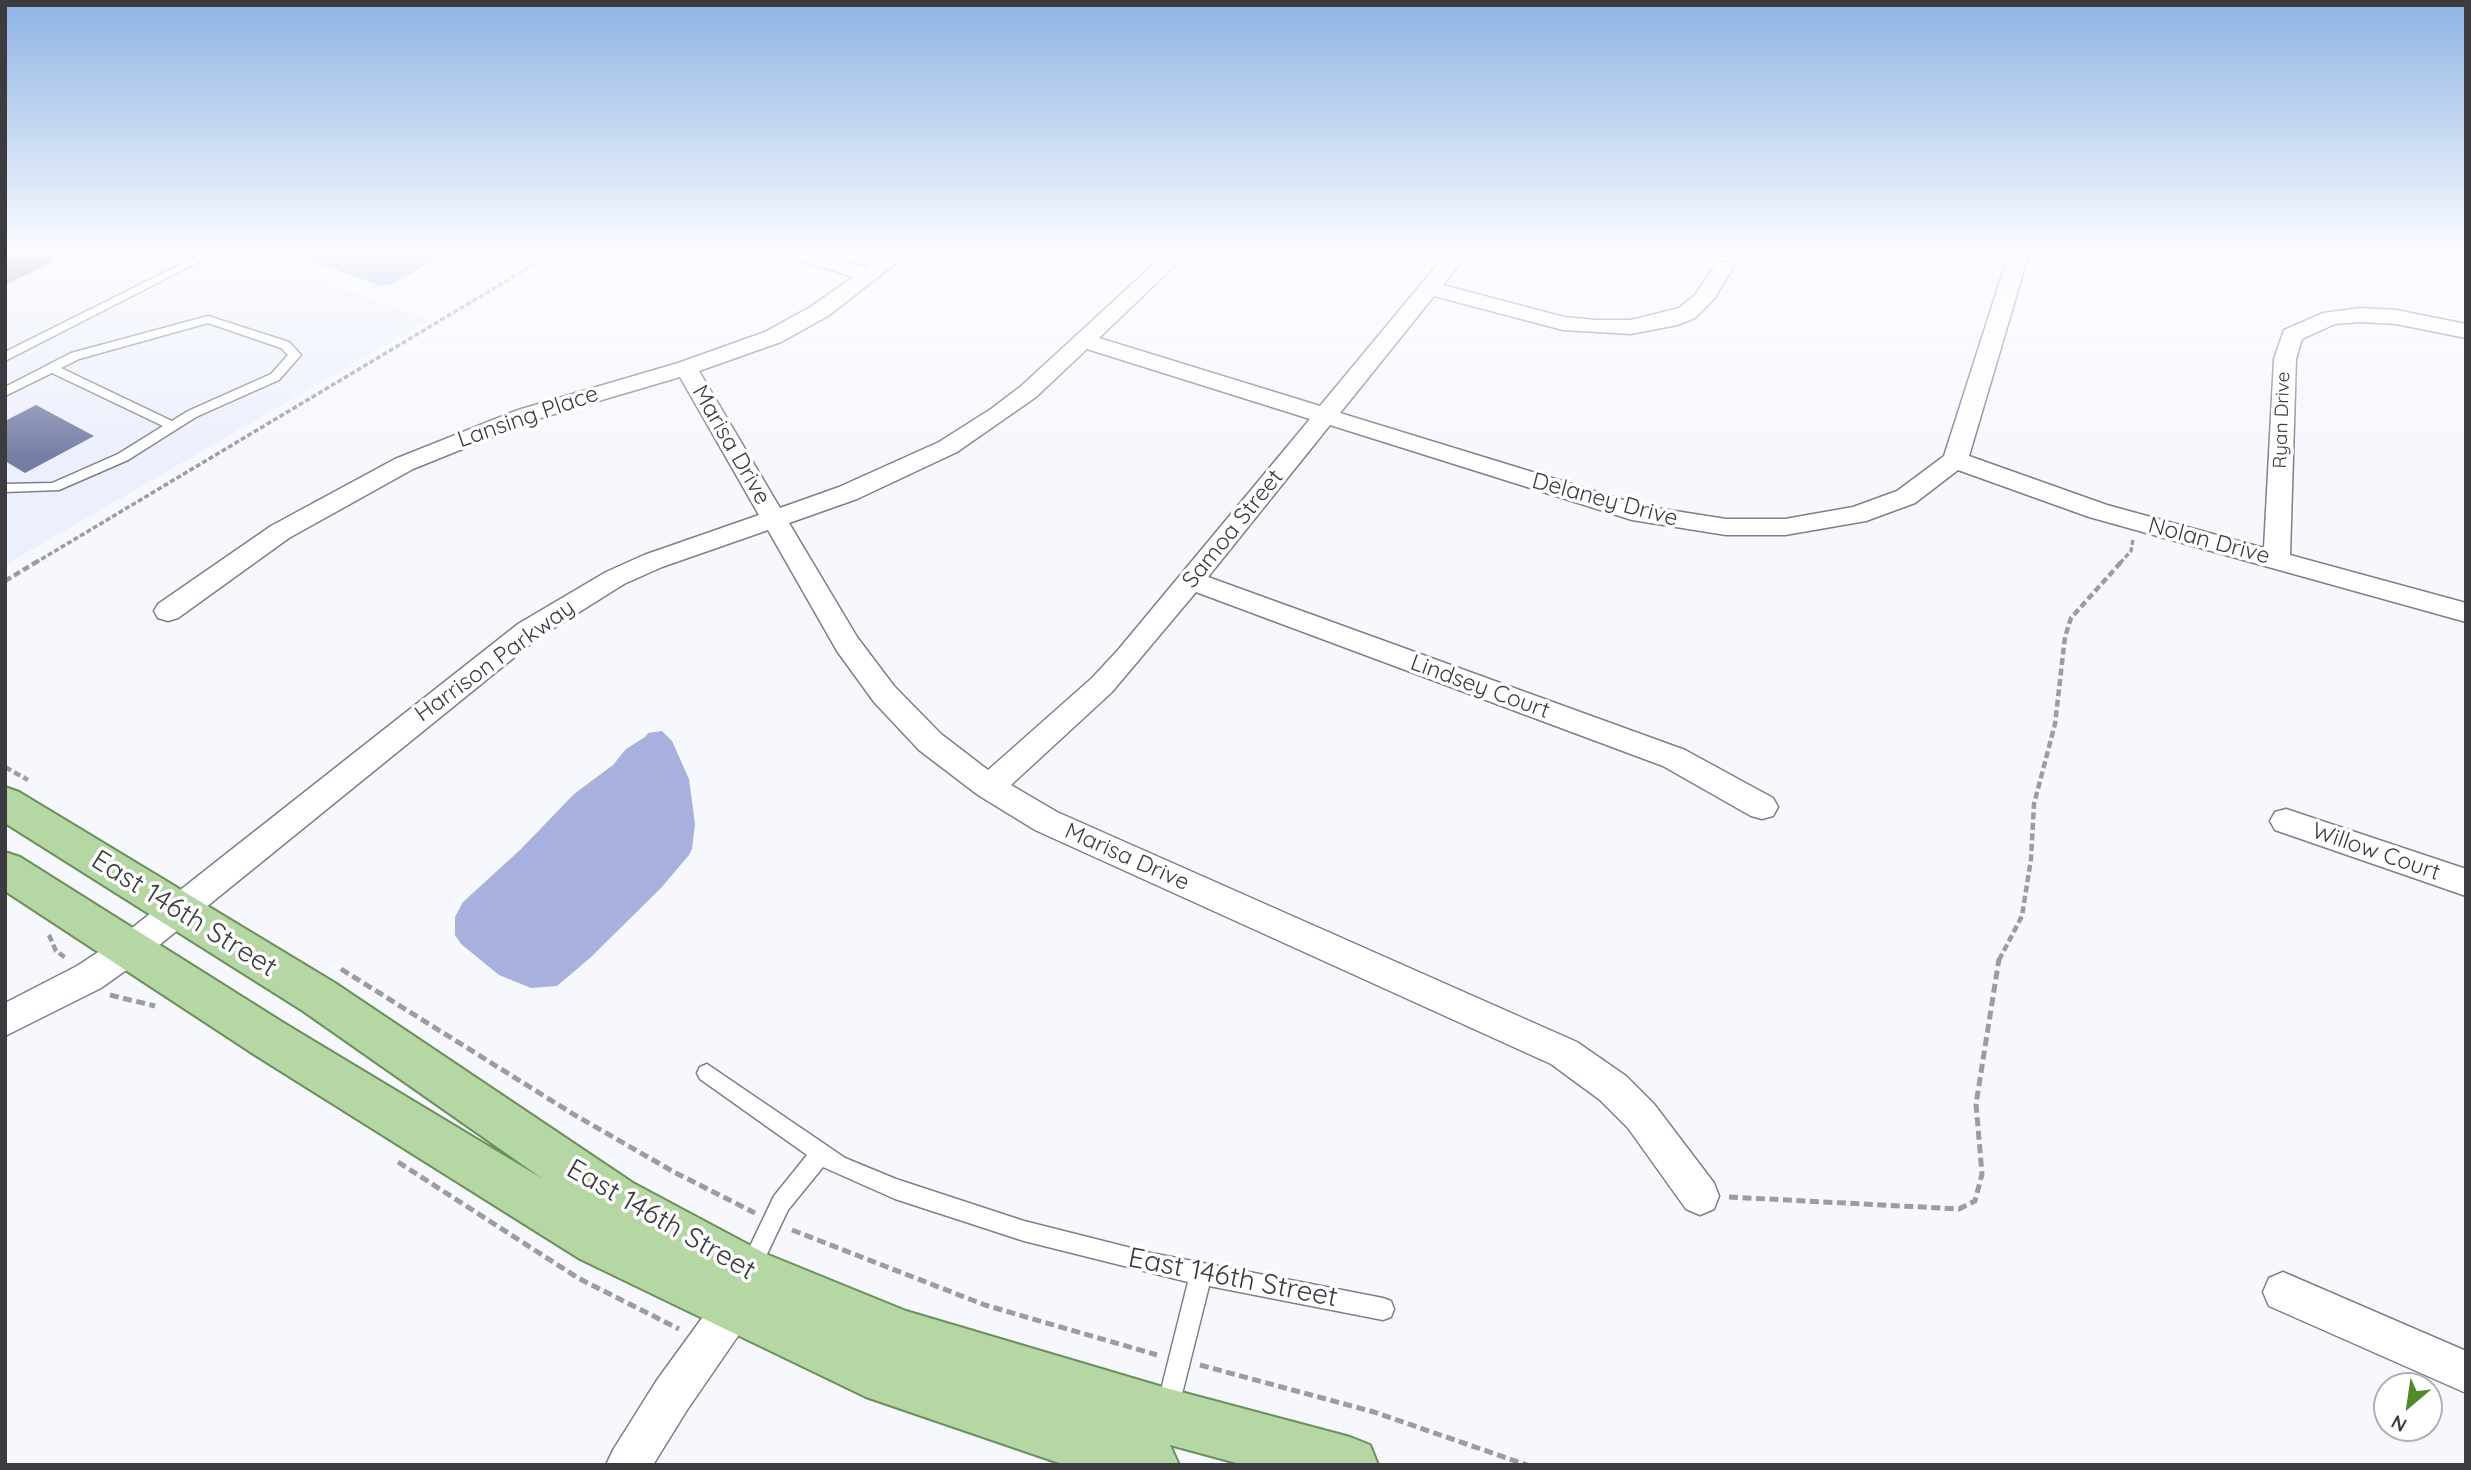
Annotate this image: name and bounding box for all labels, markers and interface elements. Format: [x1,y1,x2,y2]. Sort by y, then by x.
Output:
street label: Ryan Drive [2269,371,2295,469]
street label: Lansing Place [454,380,602,454]
street label: Marisa Drive [686,380,776,510]
street label: Samoa Street [1177,464,1289,594]
street label: Delaney Drive [1529,467,1681,533]
street label: Nolan Drive [2145,512,2273,570]
street label: Harrison Parkway [410,594,580,728]
street label: Lindsey Court [1407,649,1553,725]
street label: Marisa Drive [1061,817,1193,897]
street label: Willow Court [2308,817,2444,887]
street label: East 146th Street [85,843,283,985]
street label: East 146th Street [561,1152,761,1288]
street label: East 146th Street [1126,1241,1340,1315]
north arrow [2373,1372,2443,1442]
text: N [2387,1410,2411,1437]

